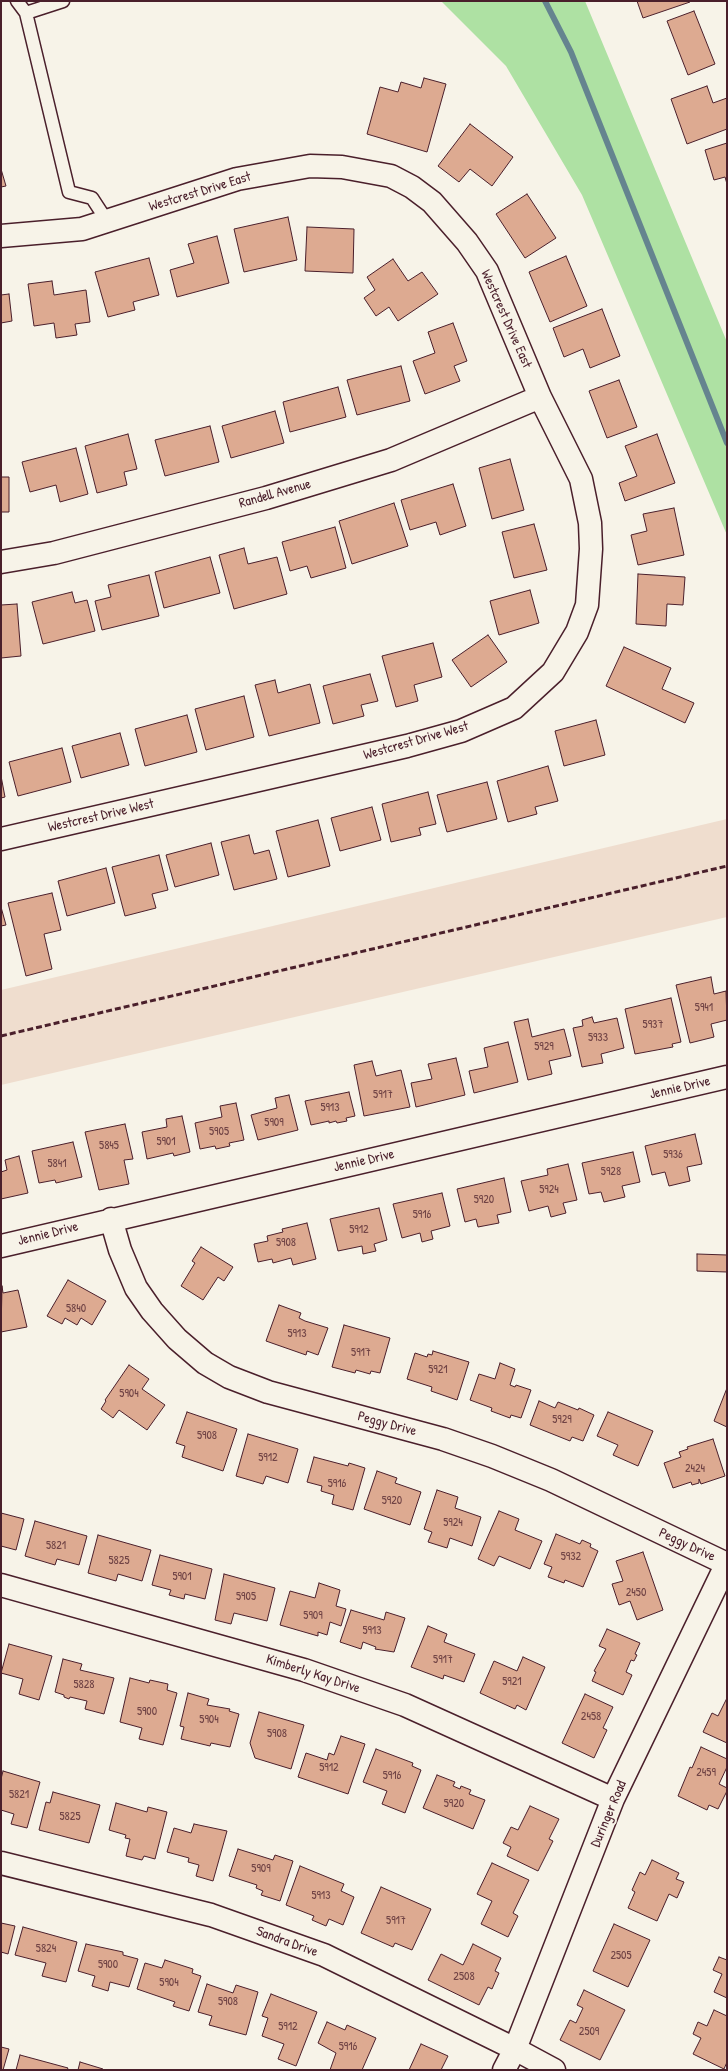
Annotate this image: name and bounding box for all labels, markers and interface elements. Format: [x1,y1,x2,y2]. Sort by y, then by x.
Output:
street label: Westcrest Drive East [147,169,253,215]
street label: Westcrest Drive East [477,267,535,371]
street label: Randell Avenue [237,476,313,512]
street label: Westcrest Drive West [362,718,470,764]
street label: Westcrest Drive West [46,796,156,836]
house number: 5941 [695,1001,713,1015]
house number: 5937 [643,1018,663,1032]
house number: 5933 [588,1031,608,1045]
house number: 5929 [534,1040,554,1054]
street label: Jennie Drive [648,1073,712,1103]
house number: 5917 [373,1088,393,1102]
house number: 5913 [320,1101,340,1115]
house number: 5909 [264,1116,284,1130]
house number: 5905 [209,1125,229,1139]
house number: 5901 [156,1135,176,1149]
house number: 5845 [99,1139,119,1153]
street label: Jennie Drive [332,1146,396,1176]
house number: 5936 [663,1148,683,1162]
house number: 5841 [47,1157,67,1171]
house number: 5928 [601,1165,621,1179]
house number: 5924 [539,1183,559,1197]
house number: 5920 [474,1193,494,1207]
house number: 5916 [413,1208,431,1222]
street label: Jennie Drive [16,1218,80,1250]
house number: 5912 [349,1223,369,1237]
house number: 5908 [276,1236,296,1250]
house number: 5840 [66,1302,86,1316]
house number: 5913 [287,1327,307,1341]
house number: 5917 [351,1346,371,1360]
house number: 5921 [428,1363,448,1377]
house number: 5904 [119,1387,139,1401]
street label: Peggy Drive [356,1408,418,1440]
house number: 5929 [552,1413,572,1427]
house number: 5908 [197,1429,217,1443]
house number: 5912 [258,1451,278,1465]
house number: 2424 [685,1462,705,1476]
house number: 5916 [328,1477,346,1491]
house number: 5920 [382,1494,402,1508]
house number: 5924 [443,1516,463,1530]
street label: Peggy Drive [656,1525,718,1565]
house number: 5821 [46,1539,66,1553]
house number: 5932 [561,1550,581,1564]
house number: 5825 [109,1554,129,1568]
house number: 5901 [172,1570,192,1584]
house number: 2450 [626,1586,646,1600]
house number: 5905 [236,1590,256,1604]
house number: 5909 [303,1609,323,1623]
house number: 5913 [362,1624,382,1638]
street label: Kimberly Kay Drive [264,1651,362,1697]
house number: 5917 [433,1653,453,1667]
house number: 5921 [502,1675,522,1689]
house number: 5828 [73,1678,95,1692]
house number: 5900 [137,1705,157,1719]
house number: 2458 [581,1710,601,1724]
house number: 5904 [199,1713,219,1727]
house number: 5908 [267,1727,287,1741]
house number: 5912 [319,1761,339,1775]
house number: 2459 [696,1766,716,1780]
house number: 5916 [383,1769,401,1783]
street label: Duringer Road [588,1778,630,1850]
house number: 5821 [9,1788,29,1802]
house number: 5920 [444,1797,464,1811]
house number: 5825 [60,1810,80,1824]
house number: 5909 [251,1862,271,1876]
house number: 5913 [311,1889,331,1903]
house number: 5917 [386,1914,406,1928]
street label: Sandra Drive [254,1923,320,1961]
house number: 5824 [36,1942,56,1956]
house number: 2505 [610,1949,632,1963]
house number: 5900 [98,1958,118,1972]
house number: 2508 [453,1970,475,1984]
house number: 5904 [159,1976,179,1990]
house number: 5908 [218,1995,238,2009]
house number: 5912 [278,2020,298,2034]
house number: 2509 [579,2025,599,2039]
house number: 5916 [339,2040,357,2054]

